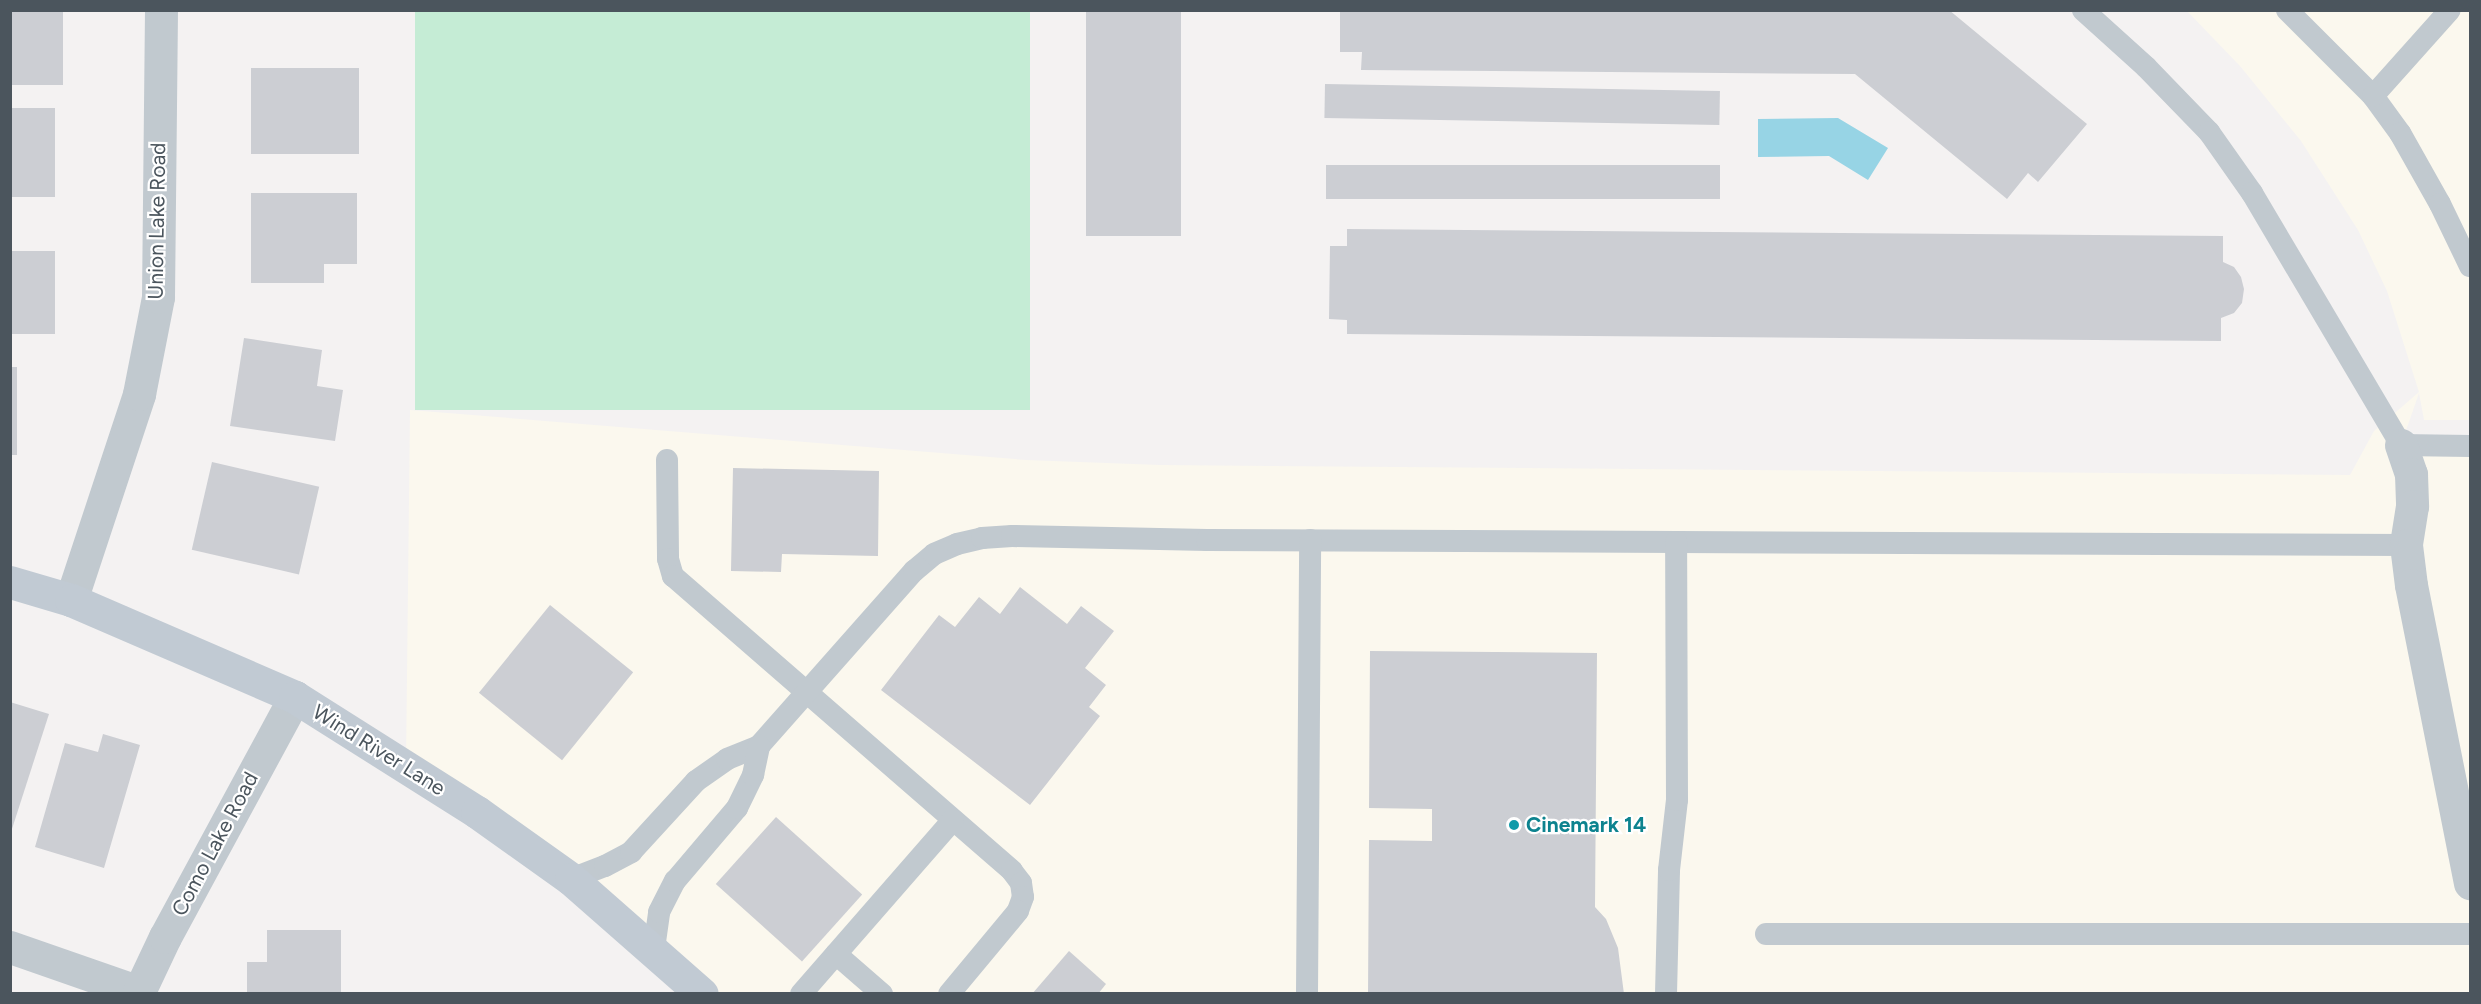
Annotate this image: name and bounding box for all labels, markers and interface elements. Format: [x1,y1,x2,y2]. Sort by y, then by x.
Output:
street label: Union Lake Road [143,142,171,300]
street label: Wind River Lane [308,699,450,801]
street label: Como Lake Road [167,768,263,920]
place label: Cinemark 14 [1526,812,1646,838]
marker: Cinemark 14 [1507,818,1521,832]

